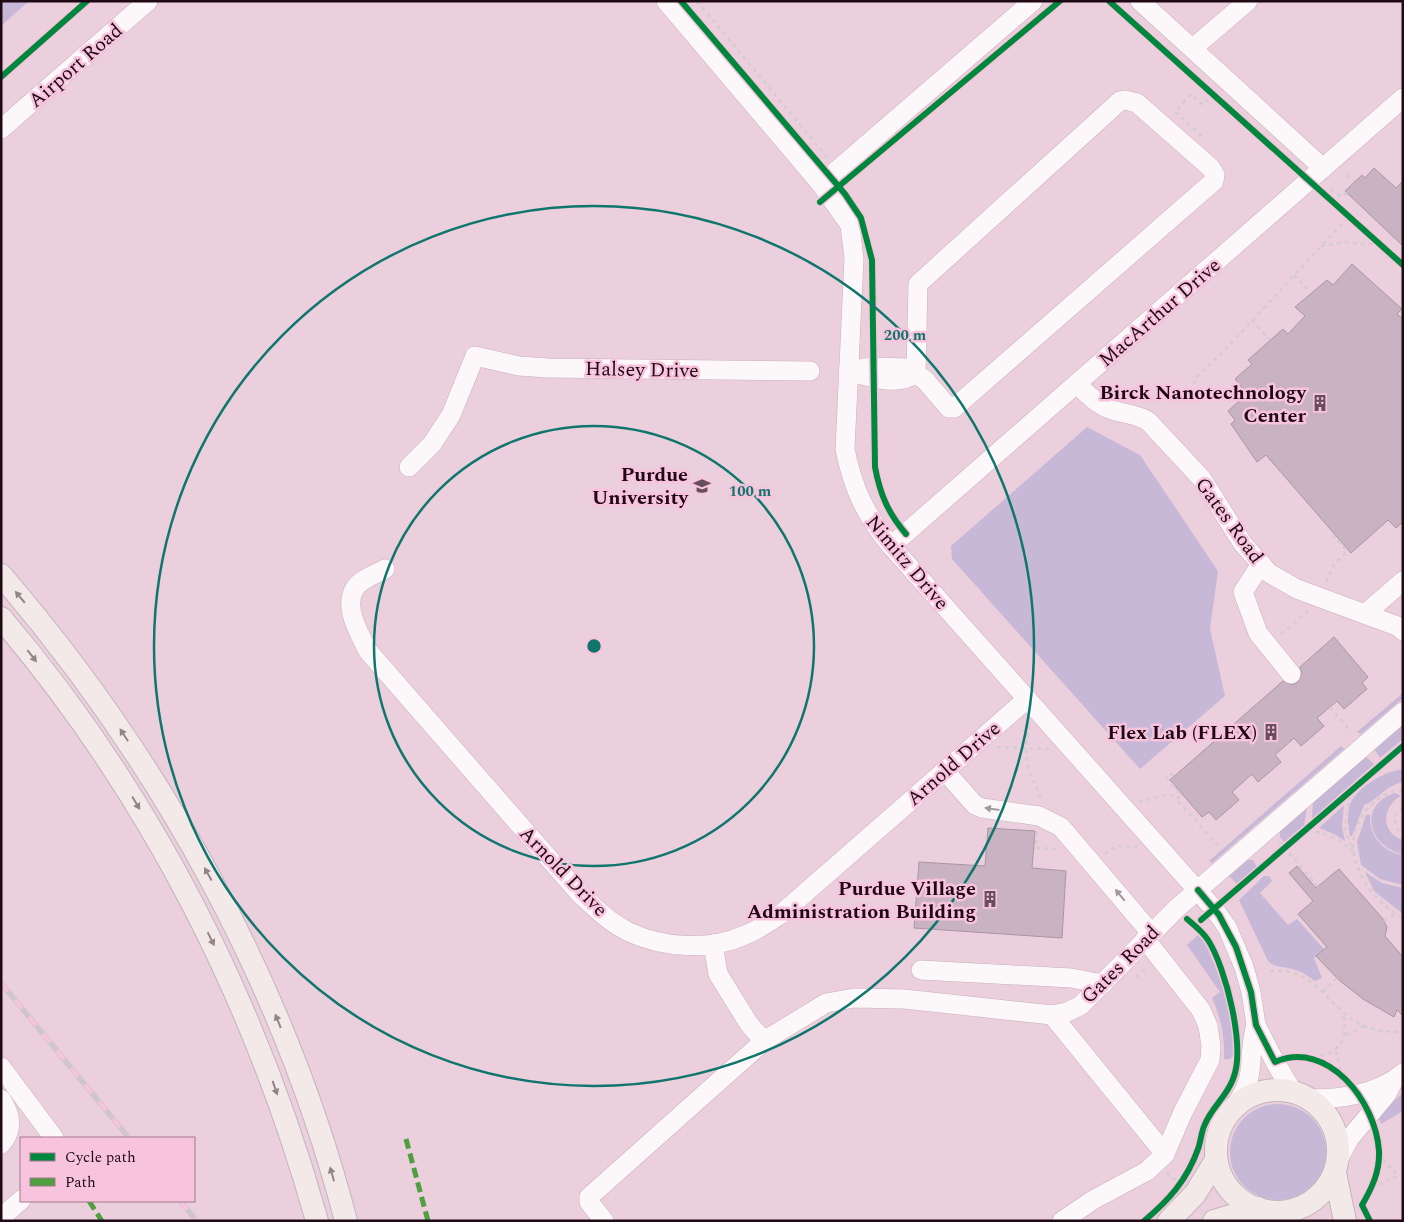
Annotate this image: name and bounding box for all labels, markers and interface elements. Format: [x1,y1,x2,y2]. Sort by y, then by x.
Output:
street label: Airport Road [22,16,129,115]
street label: MacArthur Drive [1092,251,1227,374]
text: 200 m [884,324,927,347]
street label: Halsey Drive [585,354,699,386]
place label: Birck Nanotechnology Center [1099,378,1307,431]
building icon: Birck Nanotechnology Center [1310,393,1330,413]
place label: Purdue University [592,460,689,513]
street label: Gates Road [1187,471,1271,570]
school or university icon: Purdue University [692,476,712,496]
text: 100 m [729,480,772,503]
street label: Nimitz Drive [858,508,956,617]
one-way arrow [14,591,25,604]
centre of rings [585,637,603,655]
one-way arrow [26,649,37,662]
street label: Arnold Drive [900,714,1007,813]
place label: Flex Lab (FLEX) [1107,718,1257,748]
building icon: Flex Lab (FLEX) [1261,722,1281,742]
one-way arrow [119,729,129,742]
one-way arrow [131,796,140,809]
one-way arrow [984,805,1000,813]
street label: Arnold Drive [512,819,615,924]
one-way arrow [204,867,212,882]
place label: Purdue Village Administration Building [747,874,976,927]
building icon: Purdue Village Administration Building [980,889,1000,909]
one-way arrow [1115,889,1126,902]
street label: Gates Road [1075,919,1167,1011]
one-way arrow [207,932,215,946]
one-way arrow [273,1014,281,1028]
one-way arrow [271,1081,279,1096]
legend [20,1137,195,1202]
text: Cycle path [65,1146,136,1169]
one-way arrow [328,1166,336,1181]
text: Path [65,1171,96,1194]

